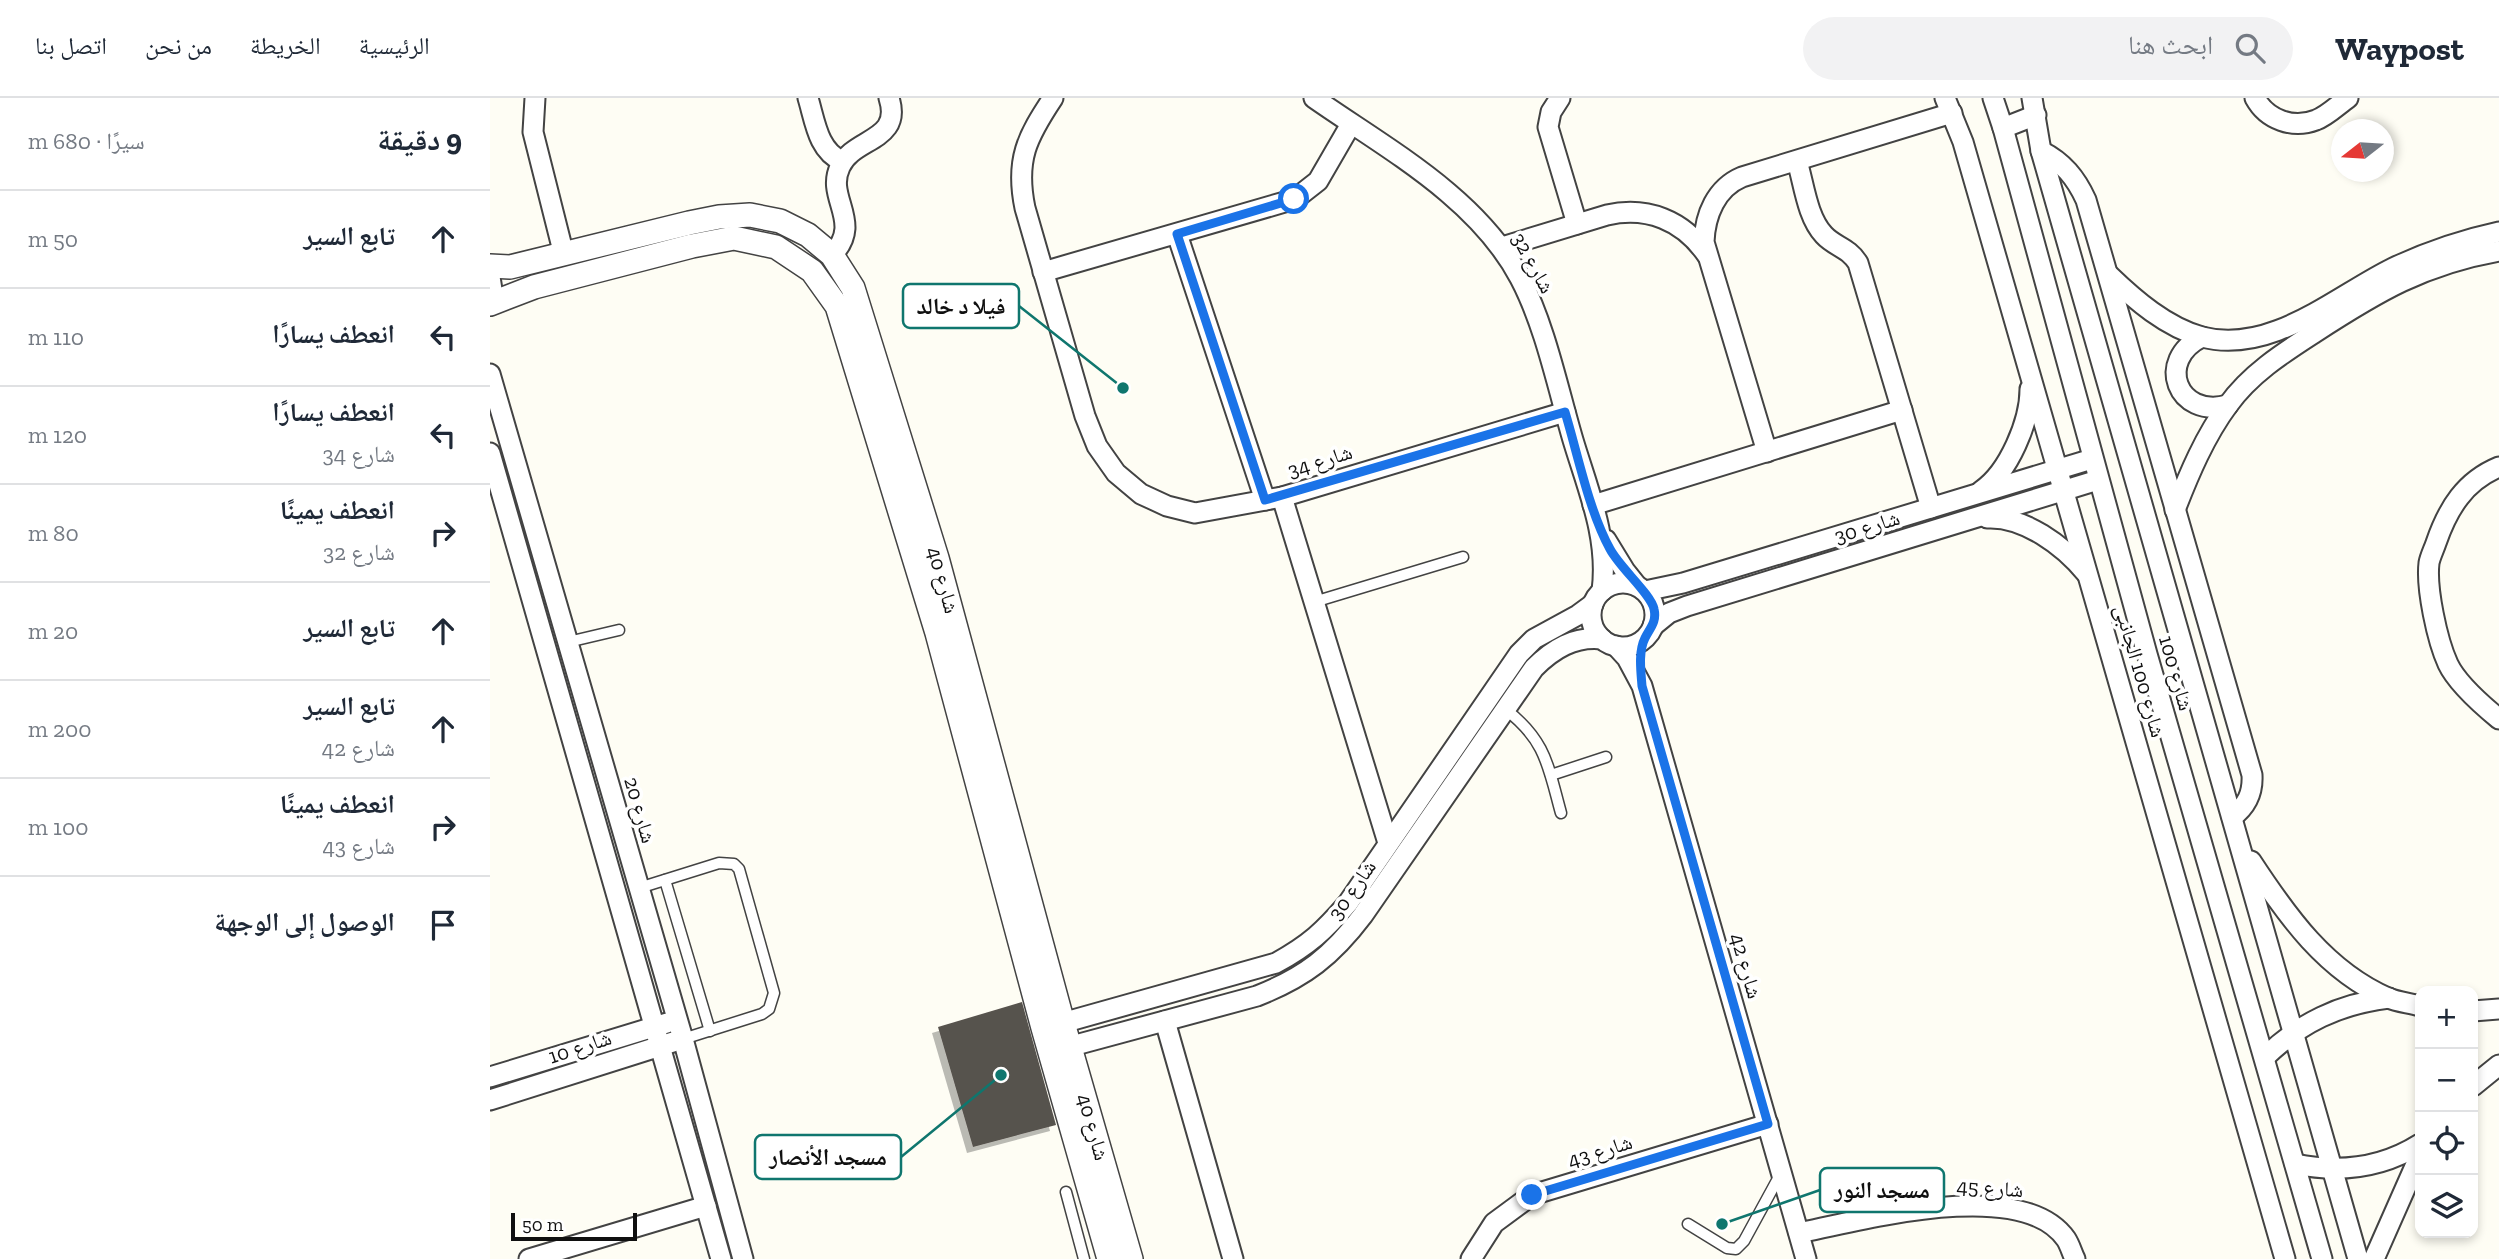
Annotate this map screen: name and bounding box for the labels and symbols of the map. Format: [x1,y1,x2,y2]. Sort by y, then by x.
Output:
north arrow [2331,119,2394,182]
route start [1278,183,1309,214]
street label: شارع 32 [1506,228,1560,298]
callout: فيلا د خالد [903,284,1019,328]
text: فيلا د خالد [917,292,1005,320]
street label: شارع 34 [1284,439,1356,483]
street label: شارع 30 [1831,505,1903,549]
street label: شارع 40 [921,544,965,616]
street label: شارع 100 الجانبى [2109,602,2171,740]
street label: شارع 100 [2153,632,2199,714]
street label: شارع 20 [618,774,662,846]
street label: شارع 30 [1322,855,1382,925]
street label: شارع 42 [1724,930,1768,1002]
street label: شارع 10 [545,1025,615,1069]
street label: شارع 40 [1071,1091,1115,1163]
street label: شارع 43 [1564,1129,1636,1173]
callout: مسجد الأنصار [755,1135,901,1179]
text: مسجد الأنصار [768,1143,887,1171]
callout: مسجد النور [1820,1168,1944,1212]
street label: شارع 45 [1956,1173,2024,1203]
text: مسجد النور [1833,1176,1930,1204]
route end [1516,1179,1547,1210]
scale bar [511,1210,637,1242]

